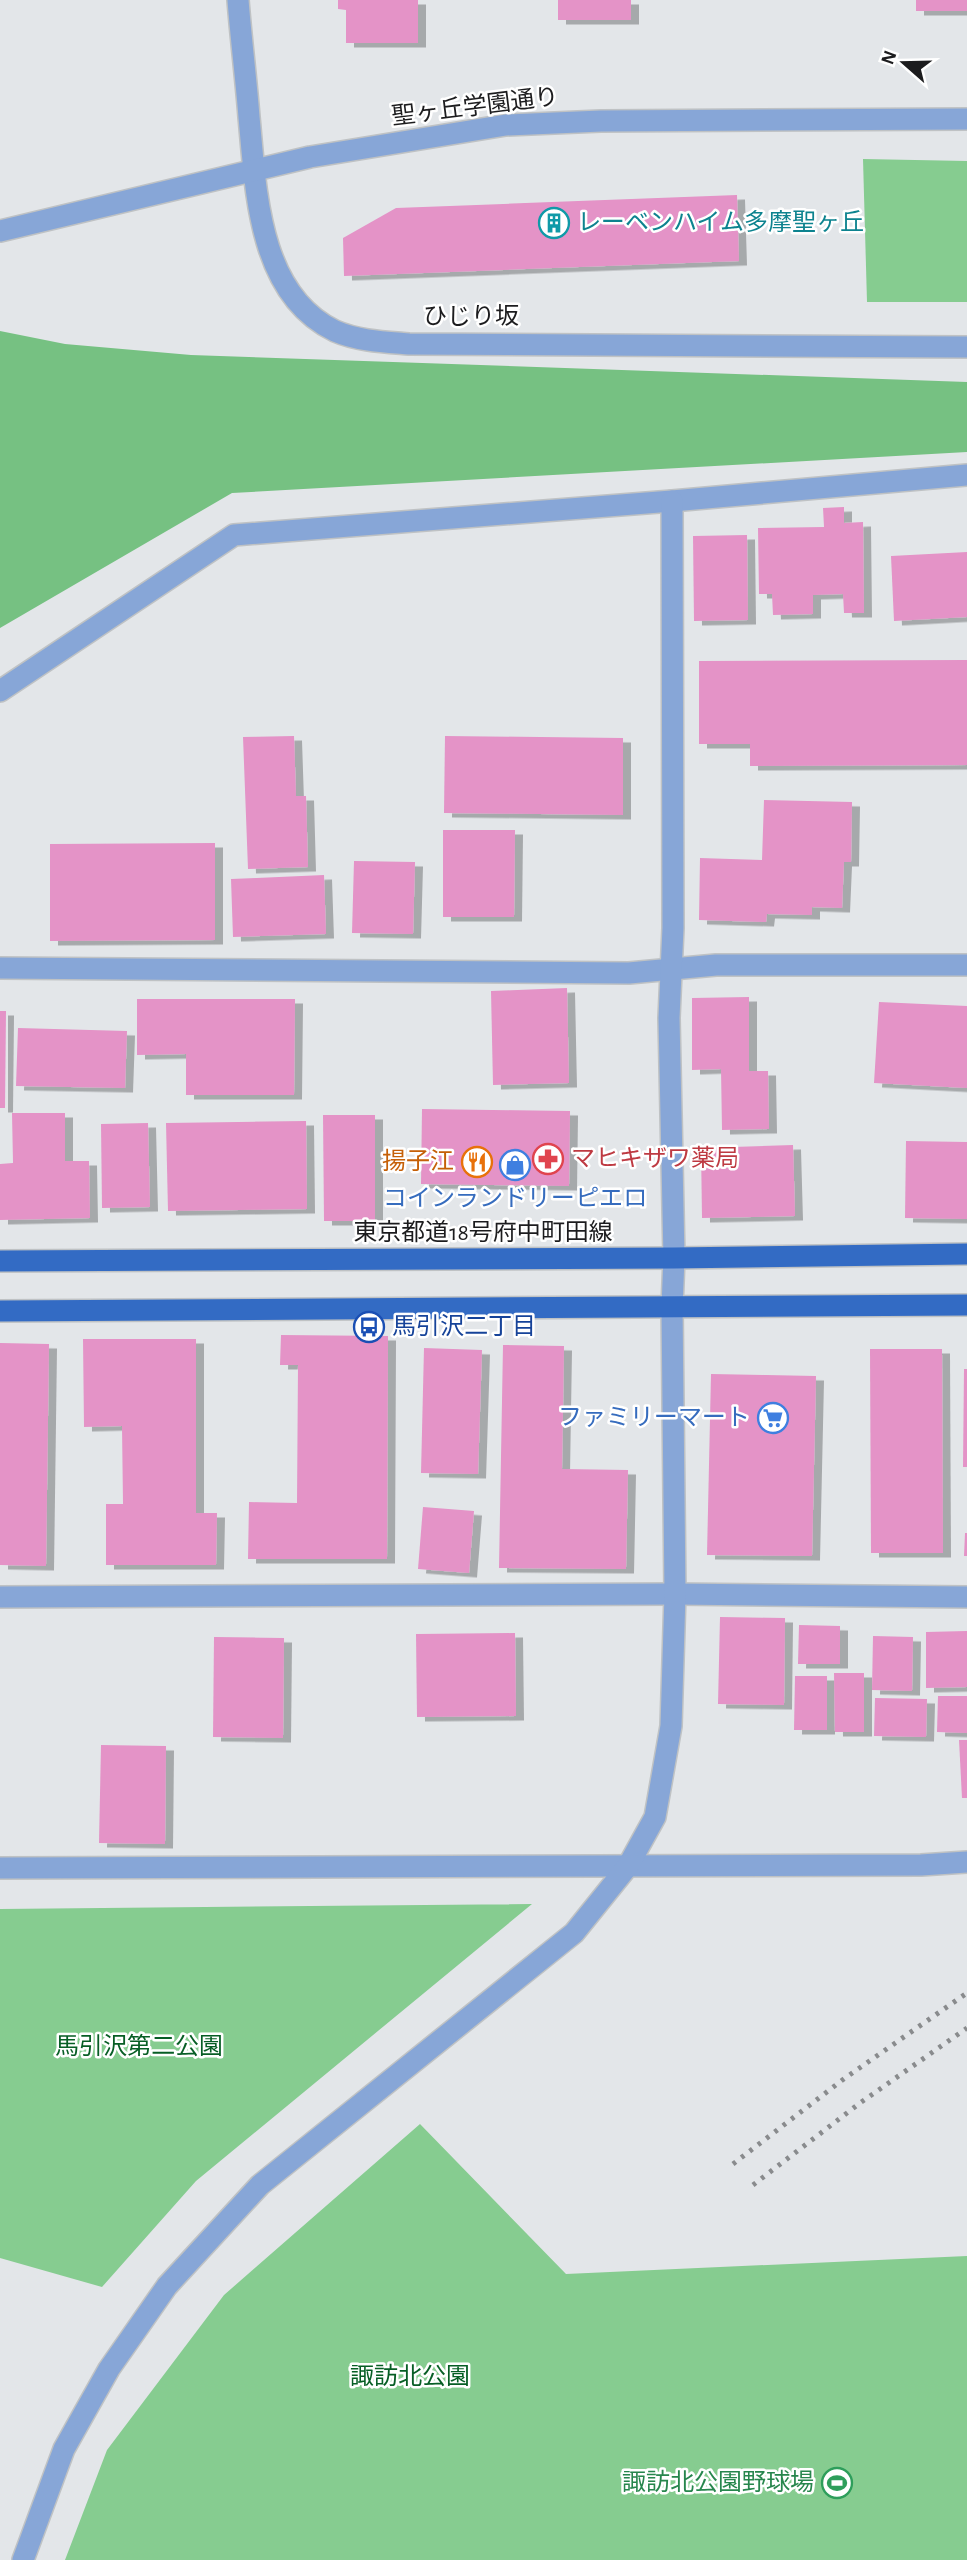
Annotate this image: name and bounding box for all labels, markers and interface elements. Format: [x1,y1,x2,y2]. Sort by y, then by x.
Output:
north arrow [869,28,939,98]
text: N [878,48,901,67]
street label: 聖ヶ丘学園通り [390,83,560,129]
building icon: レーベンハイム多摩聖ヶ丘 [537,206,571,240]
place label: レーベンハイム多摩聖ヶ丘 [577,209,864,235]
street label: ひじり坂 [423,303,519,329]
pharmacy icon: マヒキザワ薬局 [531,1142,565,1176]
restaurant icon: 揚子江 [460,1145,494,1179]
place label: マヒキザワ薬局 [571,1145,739,1171]
place label: 揚子江 [382,1148,454,1174]
shop icon: コインランドリーピエロ [498,1148,532,1182]
place label: コインランドリーピエロ [383,1186,647,1211]
street label: 東京都道18号府中町田線 [353,1219,613,1245]
bus stop icon: 馬引沢二丁目 [352,1310,386,1344]
place label: 馬引沢二丁目 [392,1314,536,1339]
supermarket icon: ファミリーマート [756,1401,790,1435]
place label: ファミリーマート [558,1406,750,1430]
park label: 馬引沢第二公園 [55,2033,223,2059]
park label: 諏訪北公園 [350,2363,470,2389]
sports icon: 諏訪北公園野球場 [820,2466,854,2500]
place label: 諏訪北公園野球場 [622,2469,814,2495]

